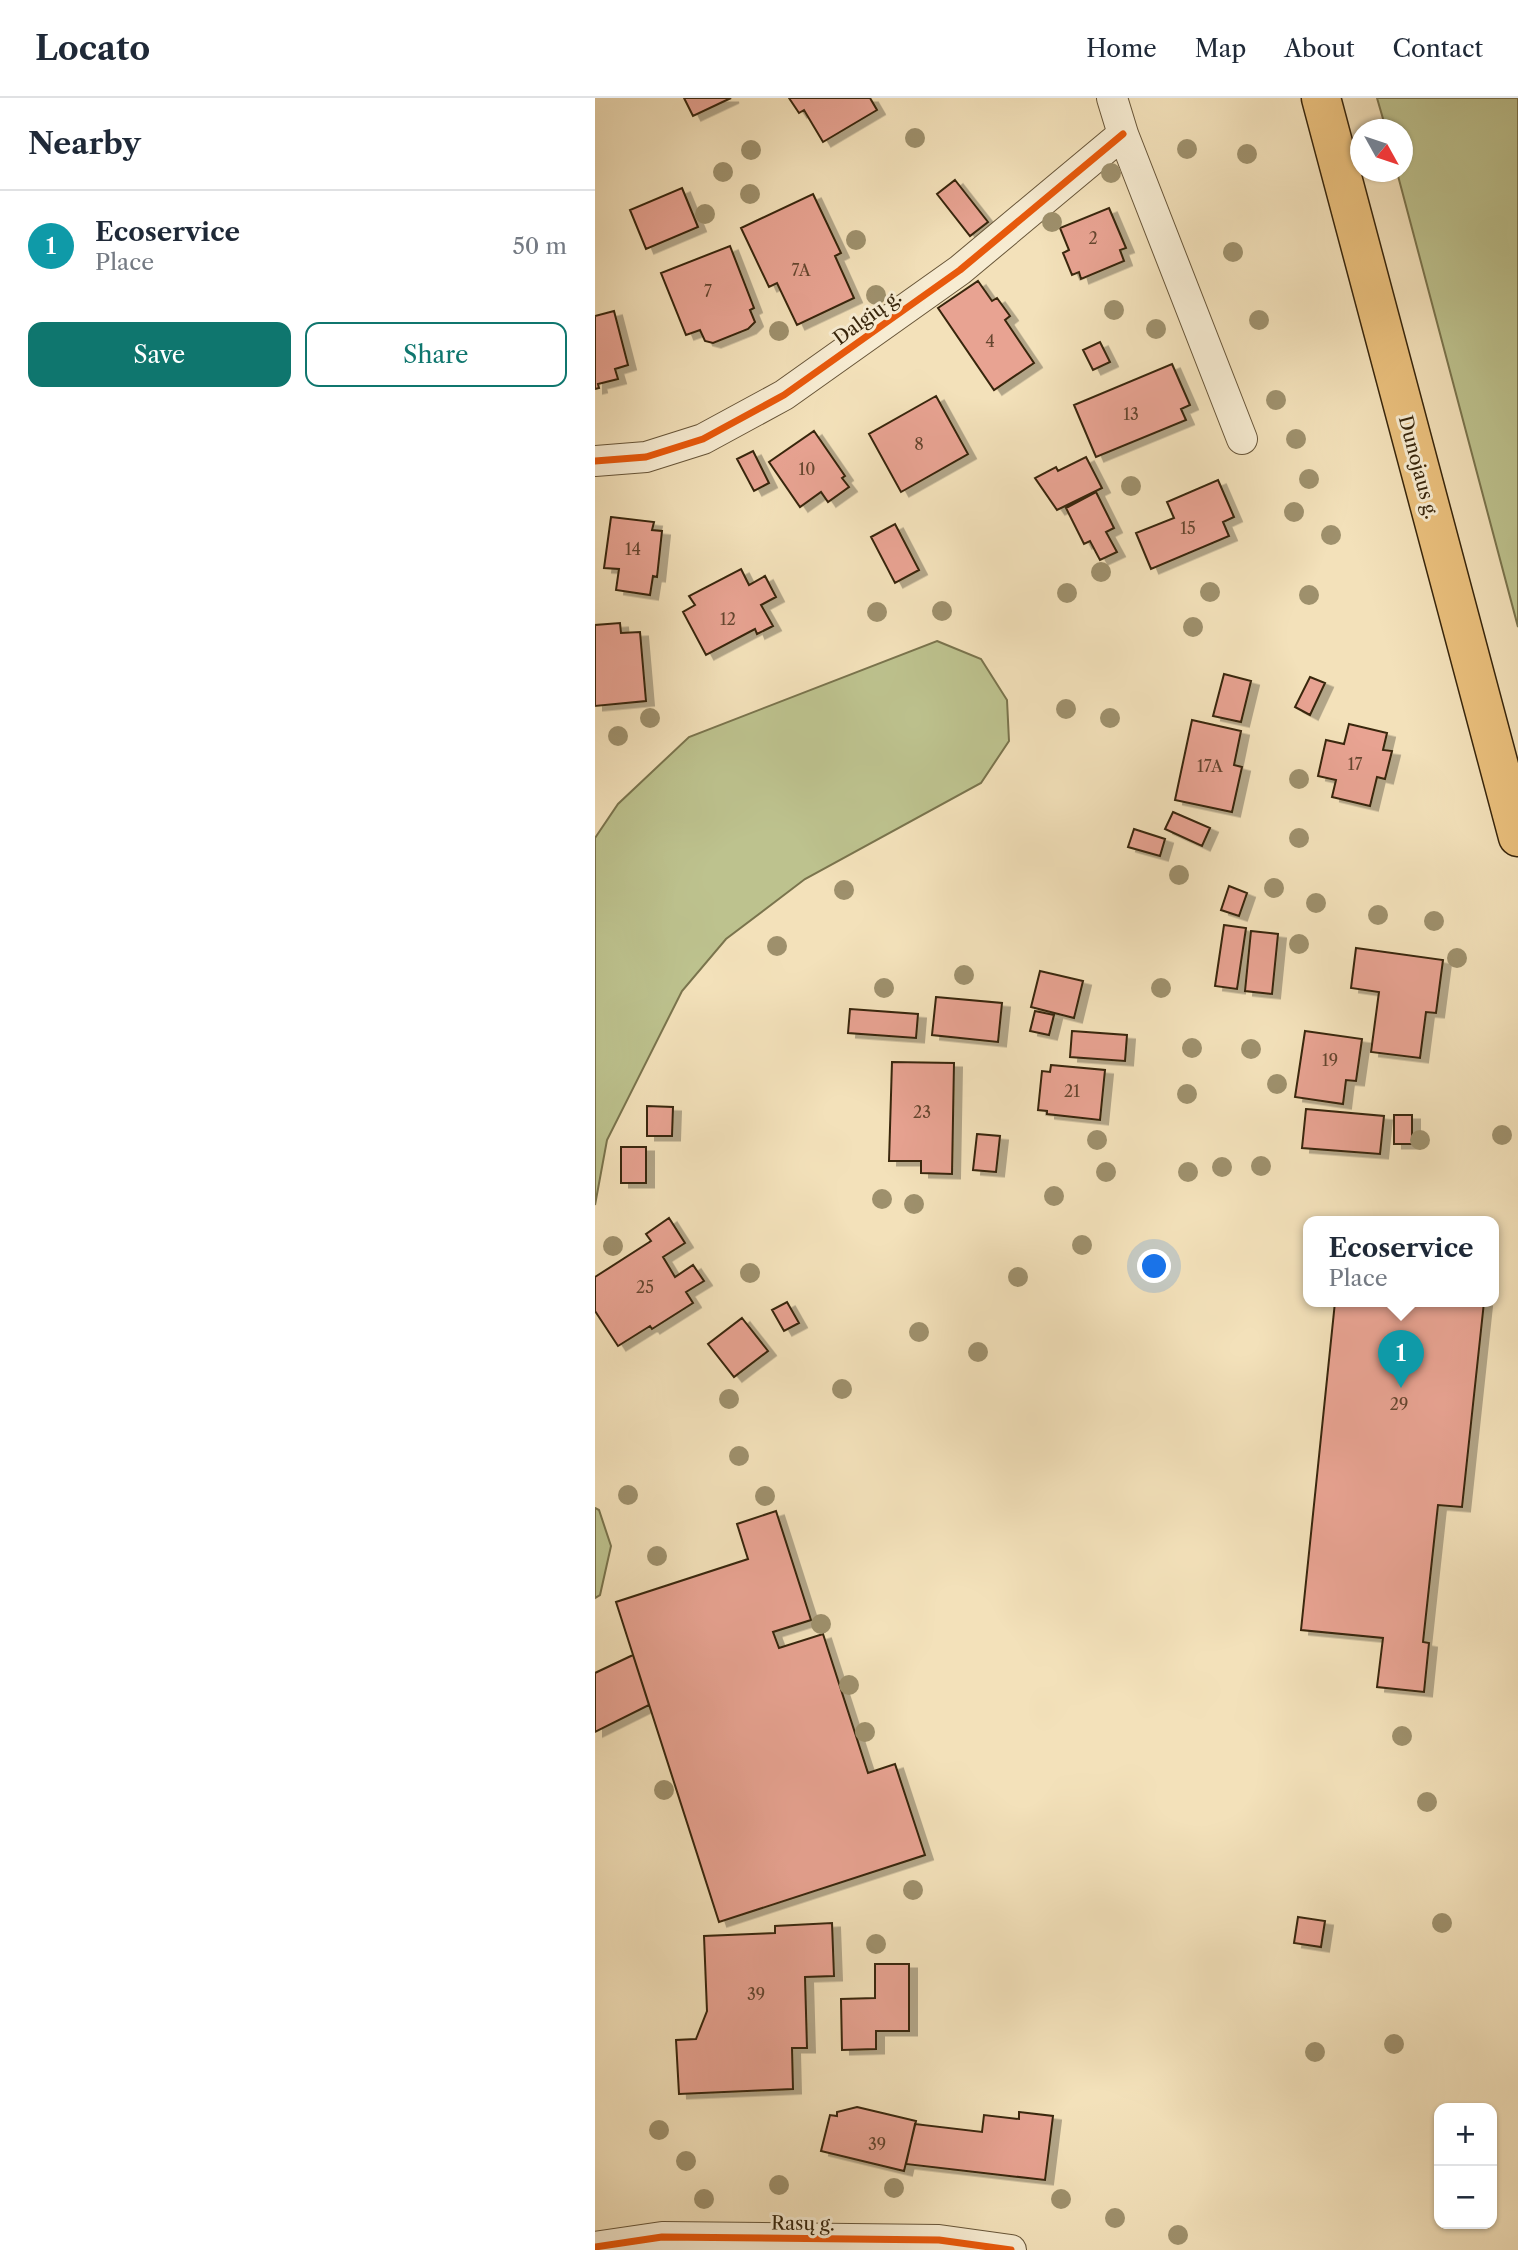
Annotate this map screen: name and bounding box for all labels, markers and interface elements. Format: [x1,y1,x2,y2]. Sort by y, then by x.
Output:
text: Locato [35,28,150,69]
text: Home [1086,34,1157,63]
text: Map [1195,34,1246,63]
text: About [1284,34,1355,63]
text: Contact [1393,34,1483,63]
north arrow [1350,119,1413,182]
text: Nearby [28,125,141,162]
text: Ecoservice [95,216,240,248]
house number: 2 [1088,228,1098,248]
text: 1 [46,232,56,260]
text: 50 m [512,232,567,260]
text: Place [95,248,154,276]
house number: 7A [791,260,812,280]
house number: 7 [704,281,712,301]
street label: Dalgių g. [829,285,906,350]
button: Save [28,322,291,387]
button: Share [305,322,567,387]
house number: 4 [985,331,995,351]
house number: 13 [1123,404,1139,424]
street label: Dunojaus g. [1394,413,1443,521]
house number: 8 [914,434,924,454]
house number: 10 [799,459,815,479]
house number: 15 [1180,518,1196,538]
house number: 14 [625,539,641,559]
house number: 12 [720,609,736,629]
house number: 17 [1348,754,1362,774]
house number: 17A [1197,756,1224,776]
house number: 19 [1322,1050,1338,1070]
house number: 21 [1064,1081,1080,1101]
house number: 23 [913,1102,931,1122]
popup [1303,1216,1499,1307]
text: Ecoservice [1329,1232,1474,1264]
your location [1137,1249,1171,1283]
text: Place [1329,1264,1388,1292]
house number: 25 [636,1277,654,1297]
pin: 1 [1378,1330,1424,1388]
house number: 29 [1390,1394,1408,1414]
house number: 39 [747,1984,765,2004]
map controls [1434,2103,1497,2229]
button: + [1434,2103,1497,2166]
house number: 39 [868,2134,886,2154]
button: − [1434,2166,1497,2229]
street label: Rasų g. [771,2211,835,2236]

